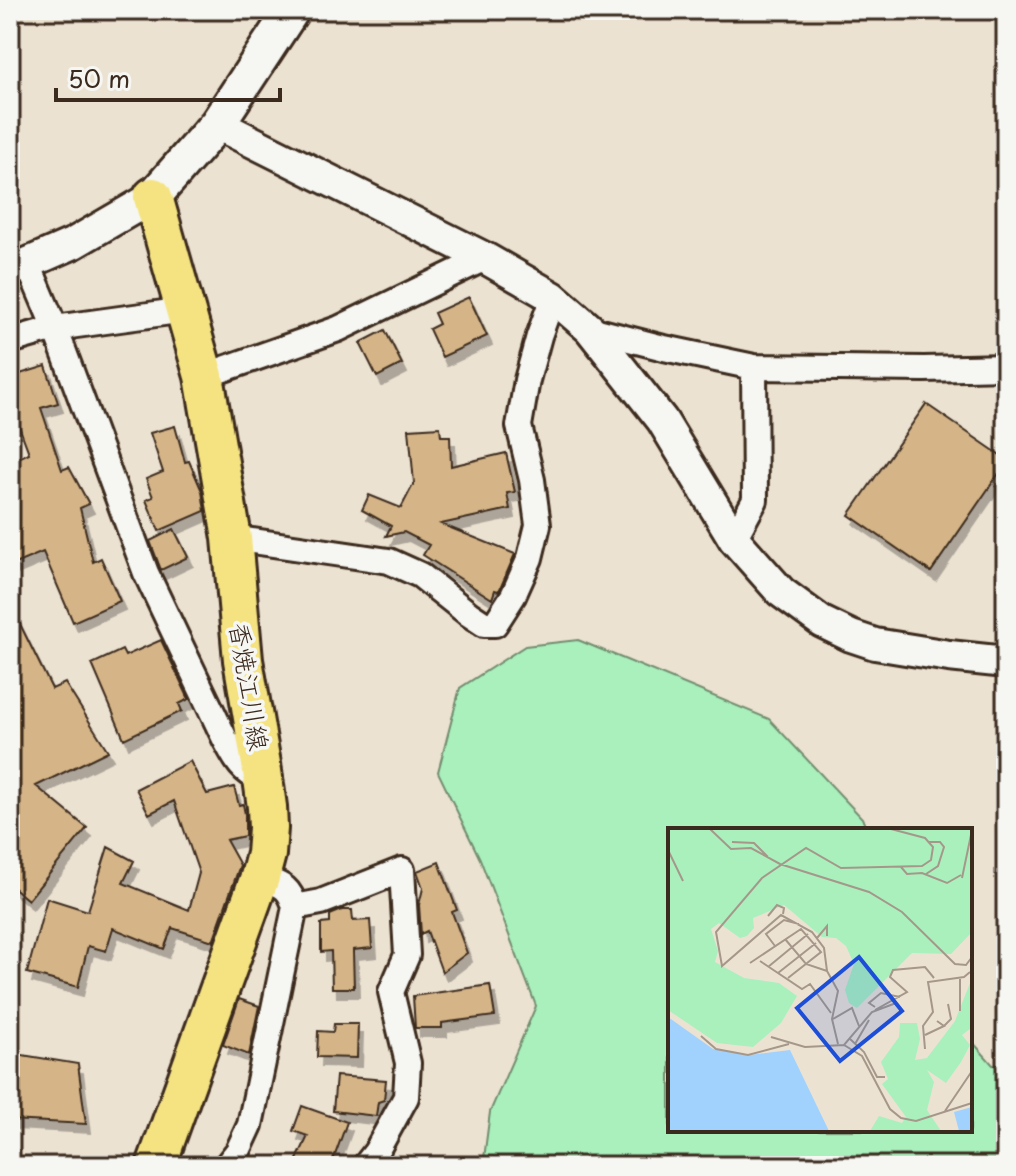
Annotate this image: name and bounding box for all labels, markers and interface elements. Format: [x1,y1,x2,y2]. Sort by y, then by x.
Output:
scale bar [56,52,280,102]
text: 50 m [68,60,130,96]
street label: 香焼江川線 [221,619,279,753]
inset map [668,828,972,1132]

